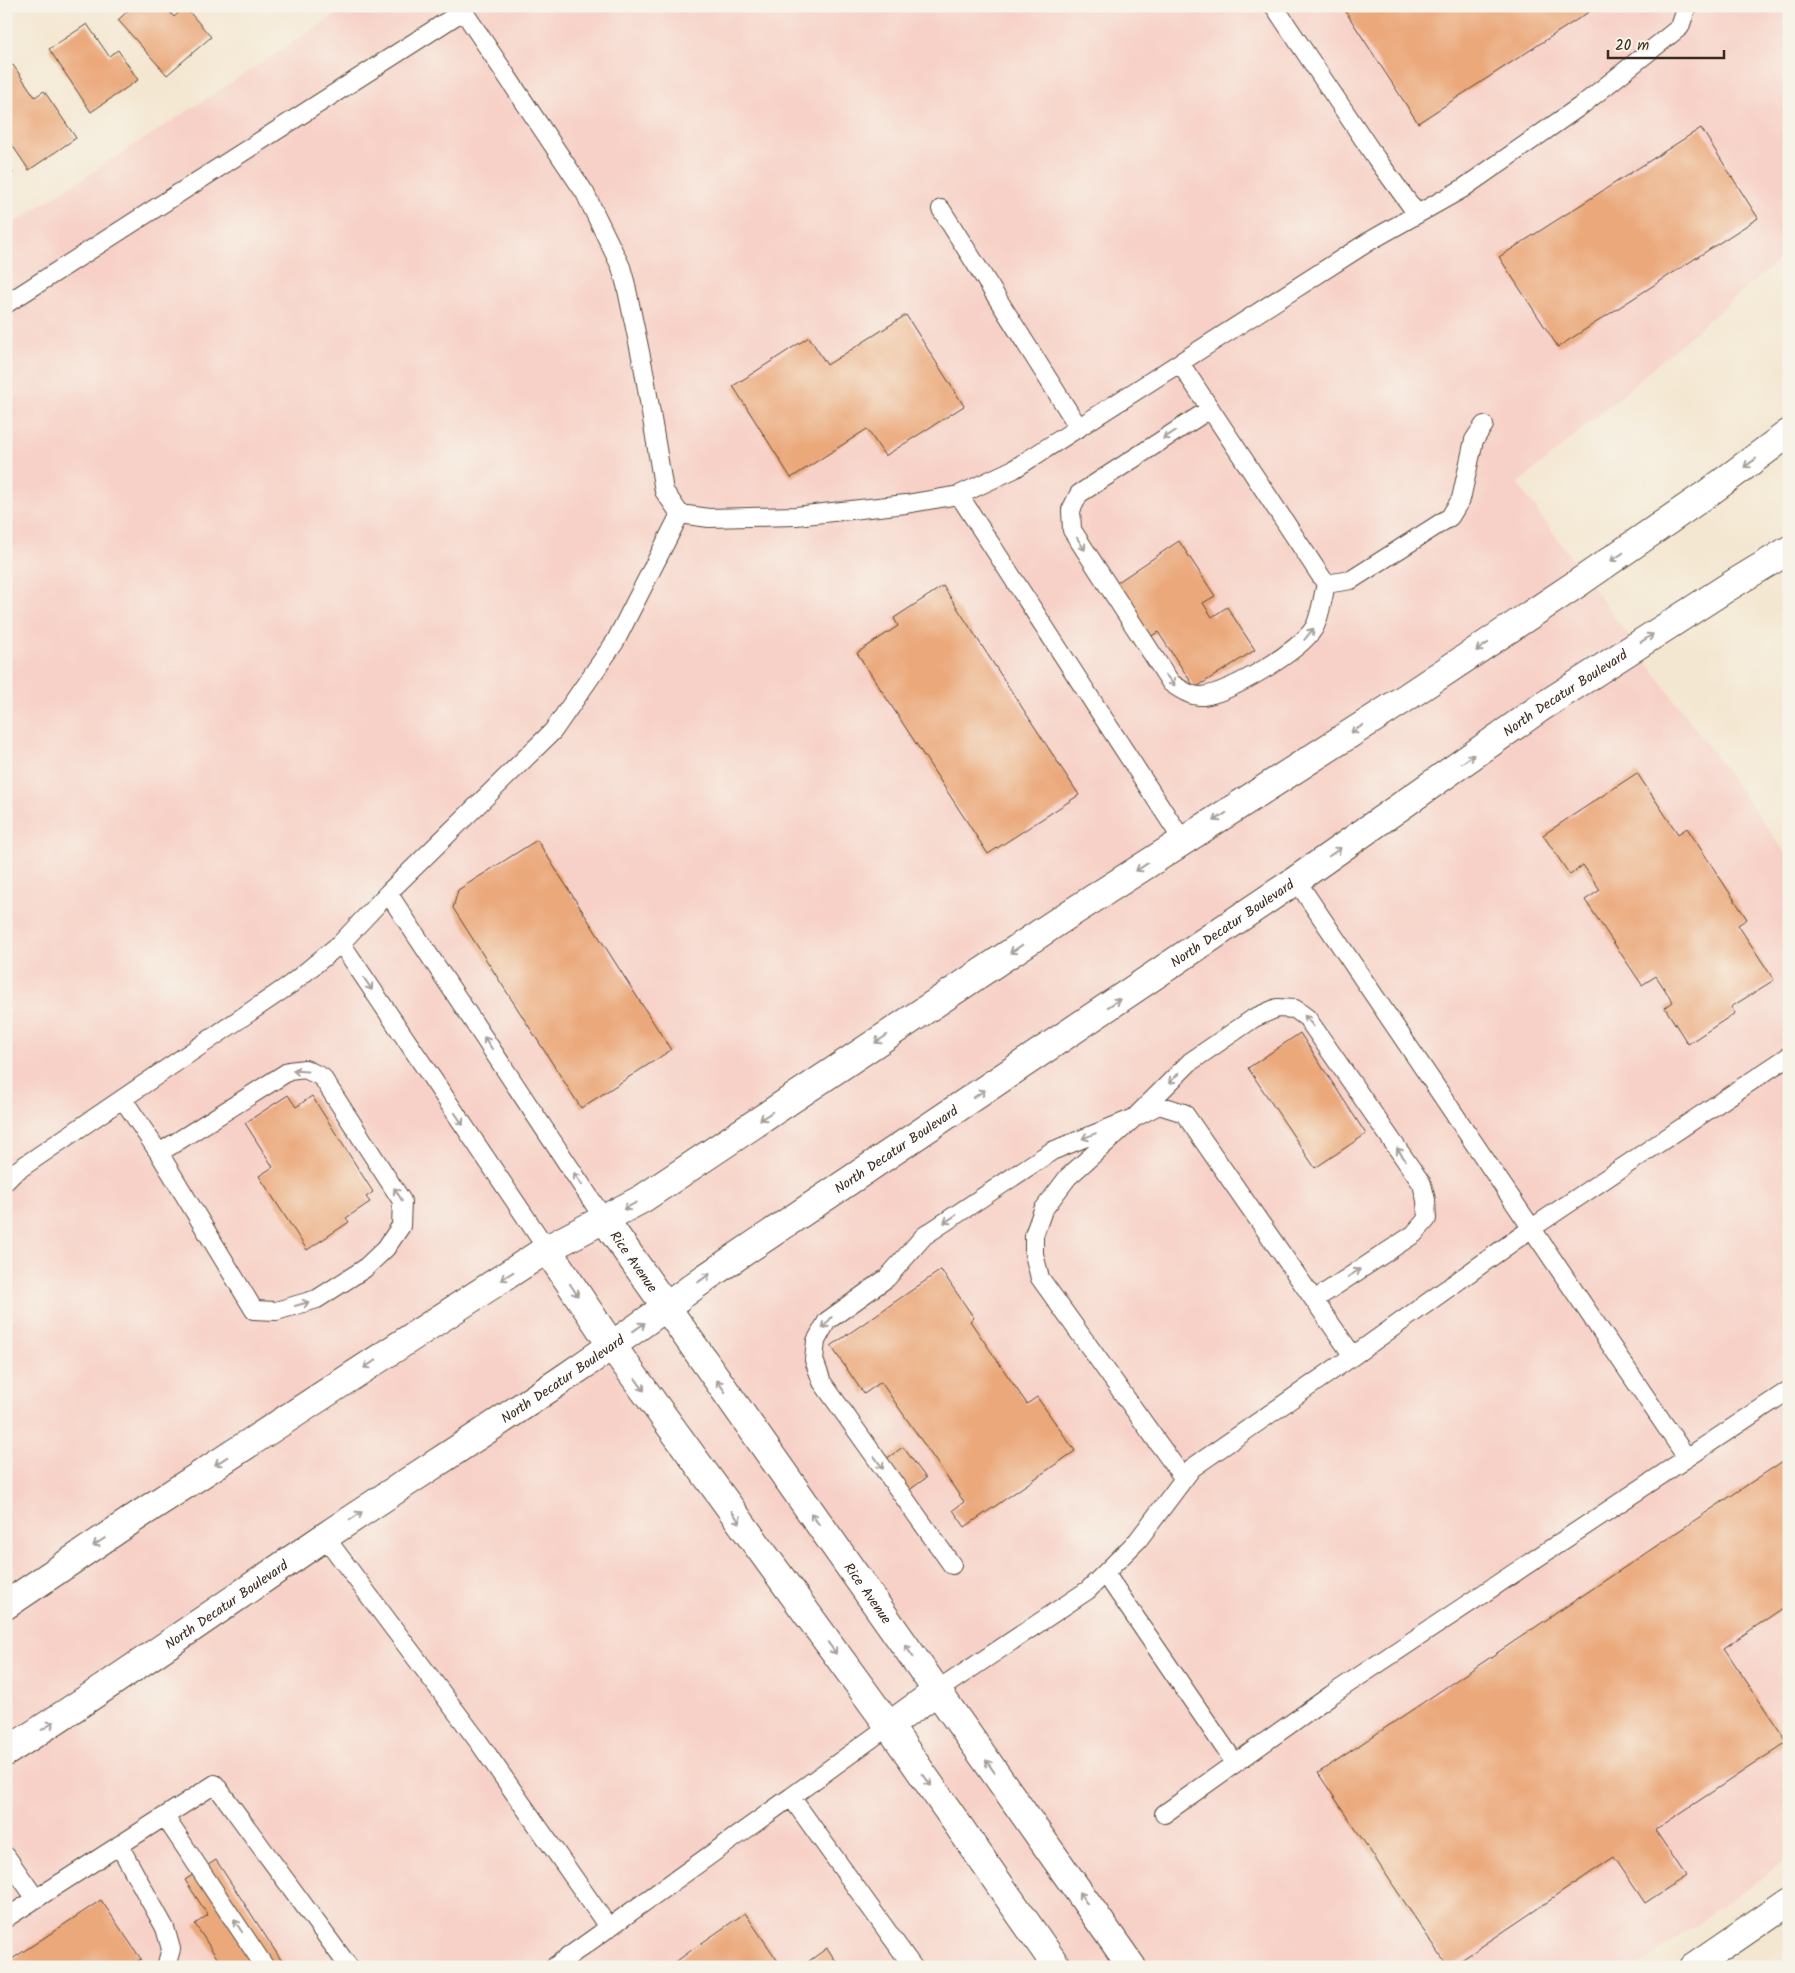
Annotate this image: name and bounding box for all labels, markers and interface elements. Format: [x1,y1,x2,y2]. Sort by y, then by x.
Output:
scale bar [1608,28,1724,60]
text: 20 m [1615,34,1649,58]
one-way arrow [1163,431,1177,441]
one-way arrow [1743,458,1757,468]
one-way arrow [1076,537,1087,551]
one-way arrow [1610,552,1624,562]
one-way arrow [1303,628,1314,641]
one-way arrow [1639,633,1653,643]
one-way arrow [1475,642,1489,652]
street label: North Decatur Boulevard [1499,644,1633,743]
one-way arrow [1165,673,1176,686]
one-way arrow [1350,725,1364,735]
one-way arrow [1461,754,1475,764]
one-way arrow [1213,812,1227,822]
one-way arrow [1328,847,1342,857]
one-way arrow [1135,862,1149,873]
street label: North Decatur Boulevard [1166,874,1300,974]
one-way arrow [1009,944,1023,954]
one-way arrow [363,977,373,991]
one-way arrow [1107,998,1121,1008]
one-way arrow [1303,1015,1314,1028]
one-way arrow [874,1034,888,1045]
one-way arrow [483,1036,493,1050]
one-way arrow [293,1066,309,1075]
one-way arrow [1167,1072,1180,1084]
one-way arrow [972,1089,986,1099]
street label: North Decatur Boulevard [830,1100,964,1200]
one-way arrow [454,1111,464,1125]
one-way arrow [759,1111,773,1121]
one-way arrow [1082,1132,1097,1142]
one-way arrow [1396,1147,1406,1161]
one-way arrow [572,1172,582,1186]
one-way arrow [392,1187,403,1201]
one-way arrow [623,1201,638,1211]
one-way arrow [943,1214,957,1224]
street label: Rice Avenue [604,1227,663,1298]
one-way arrow [1347,1268,1361,1278]
one-way arrow [500,1271,514,1281]
one-way arrow [697,1273,711,1283]
one-way arrow [569,1282,579,1296]
one-way arrow [293,1298,309,1308]
one-way arrow [822,1317,833,1330]
one-way arrow [631,1322,645,1332]
street label: North Decatur Boulevard [497,1329,630,1430]
one-way arrow [364,1359,378,1369]
one-way arrow [635,1378,645,1392]
one-way arrow [716,1379,726,1393]
one-way arrow [874,1455,884,1469]
one-way arrow [215,1456,229,1466]
one-way arrow [731,1510,741,1524]
one-way arrow [348,1511,362,1521]
one-way arrow [810,1512,820,1526]
one-way arrow [92,1537,106,1547]
street label: North Decatur Boulevard [161,1554,294,1656]
street label: Rice Avenue [838,1558,897,1630]
one-way arrow [827,1641,837,1655]
one-way arrow [904,1644,914,1658]
one-way arrow [40,1720,54,1730]
one-way arrow [985,1759,995,1773]
one-way arrow [922,1773,932,1787]
one-way arrow [1078,1892,1089,1906]
one-way arrow [233,1920,243,1934]

